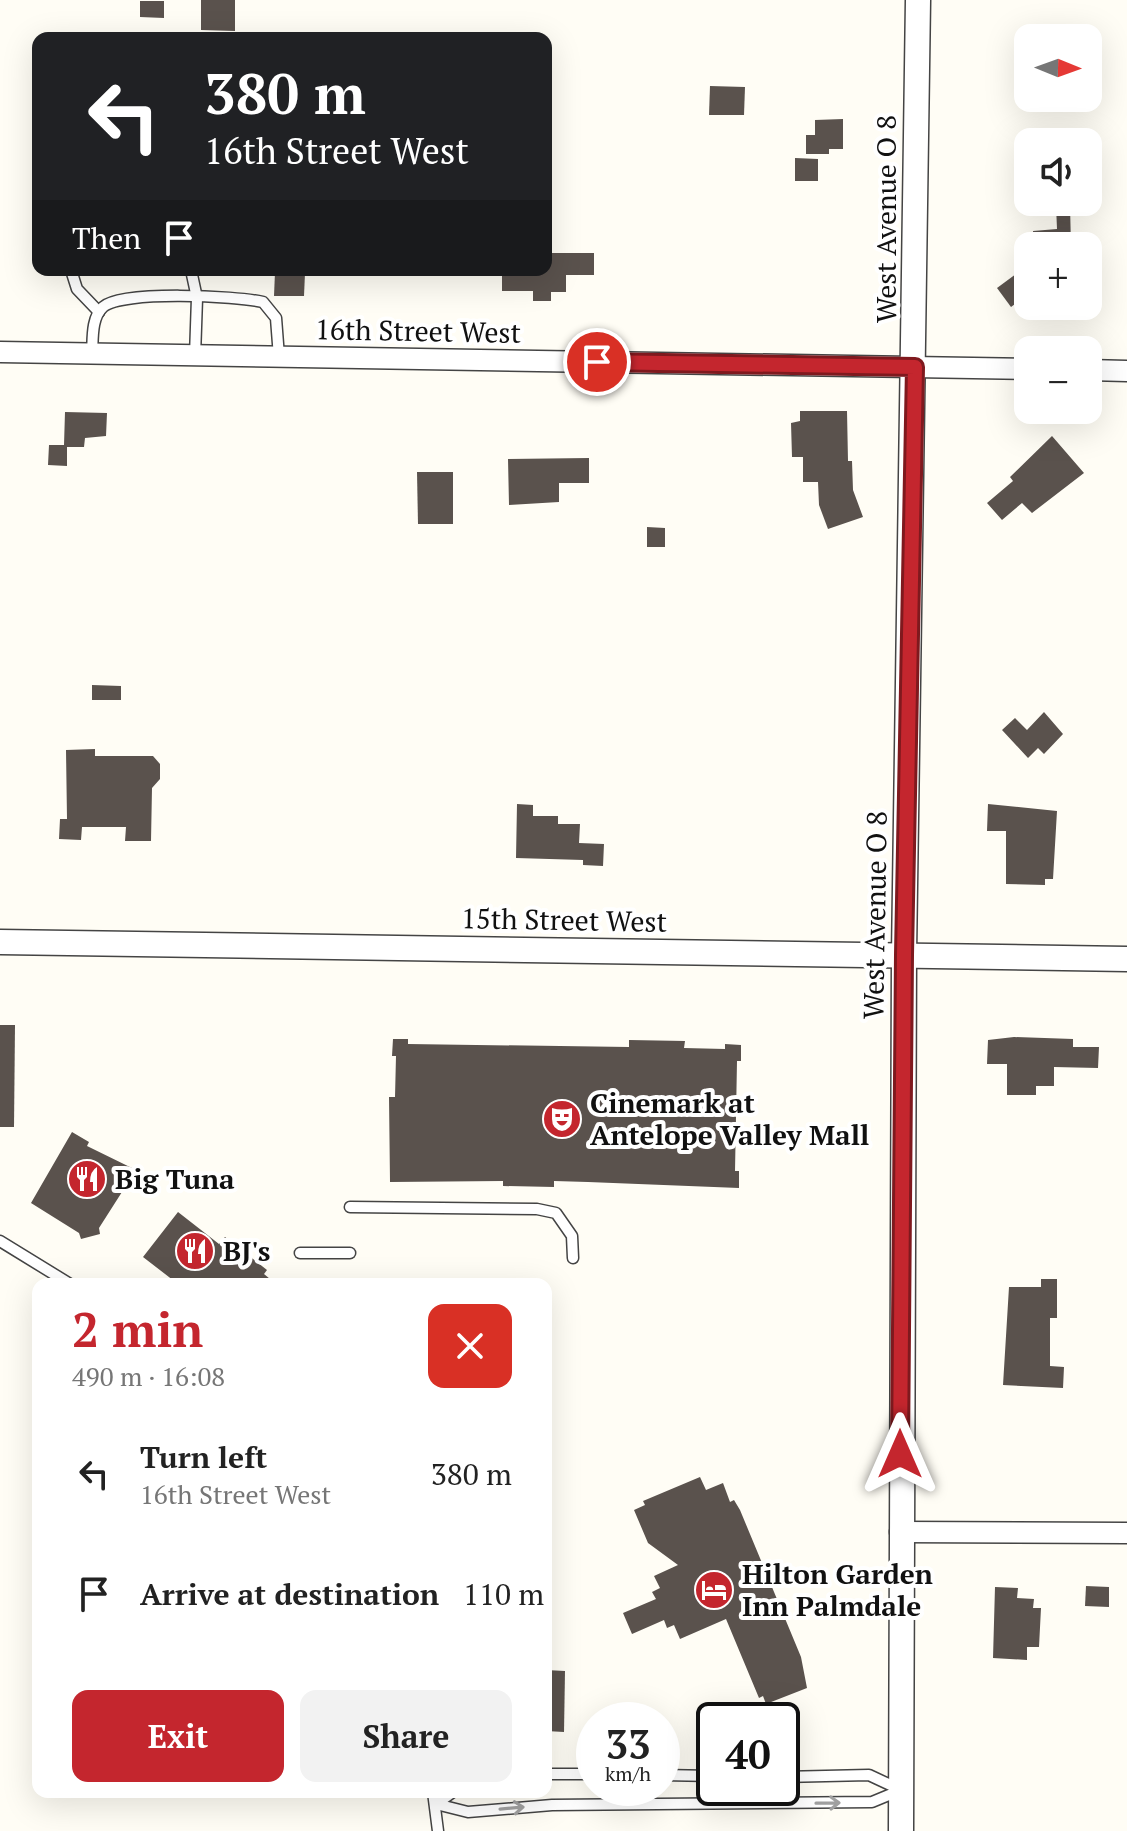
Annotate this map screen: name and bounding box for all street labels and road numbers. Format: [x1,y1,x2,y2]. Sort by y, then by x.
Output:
street label: West Avenue O 8 [867,115,904,323]
street label: 16th Street West [315,310,522,351]
street label: West Avenue O 8 [854,811,895,1019]
street label: 15th Street West [461,899,668,940]

